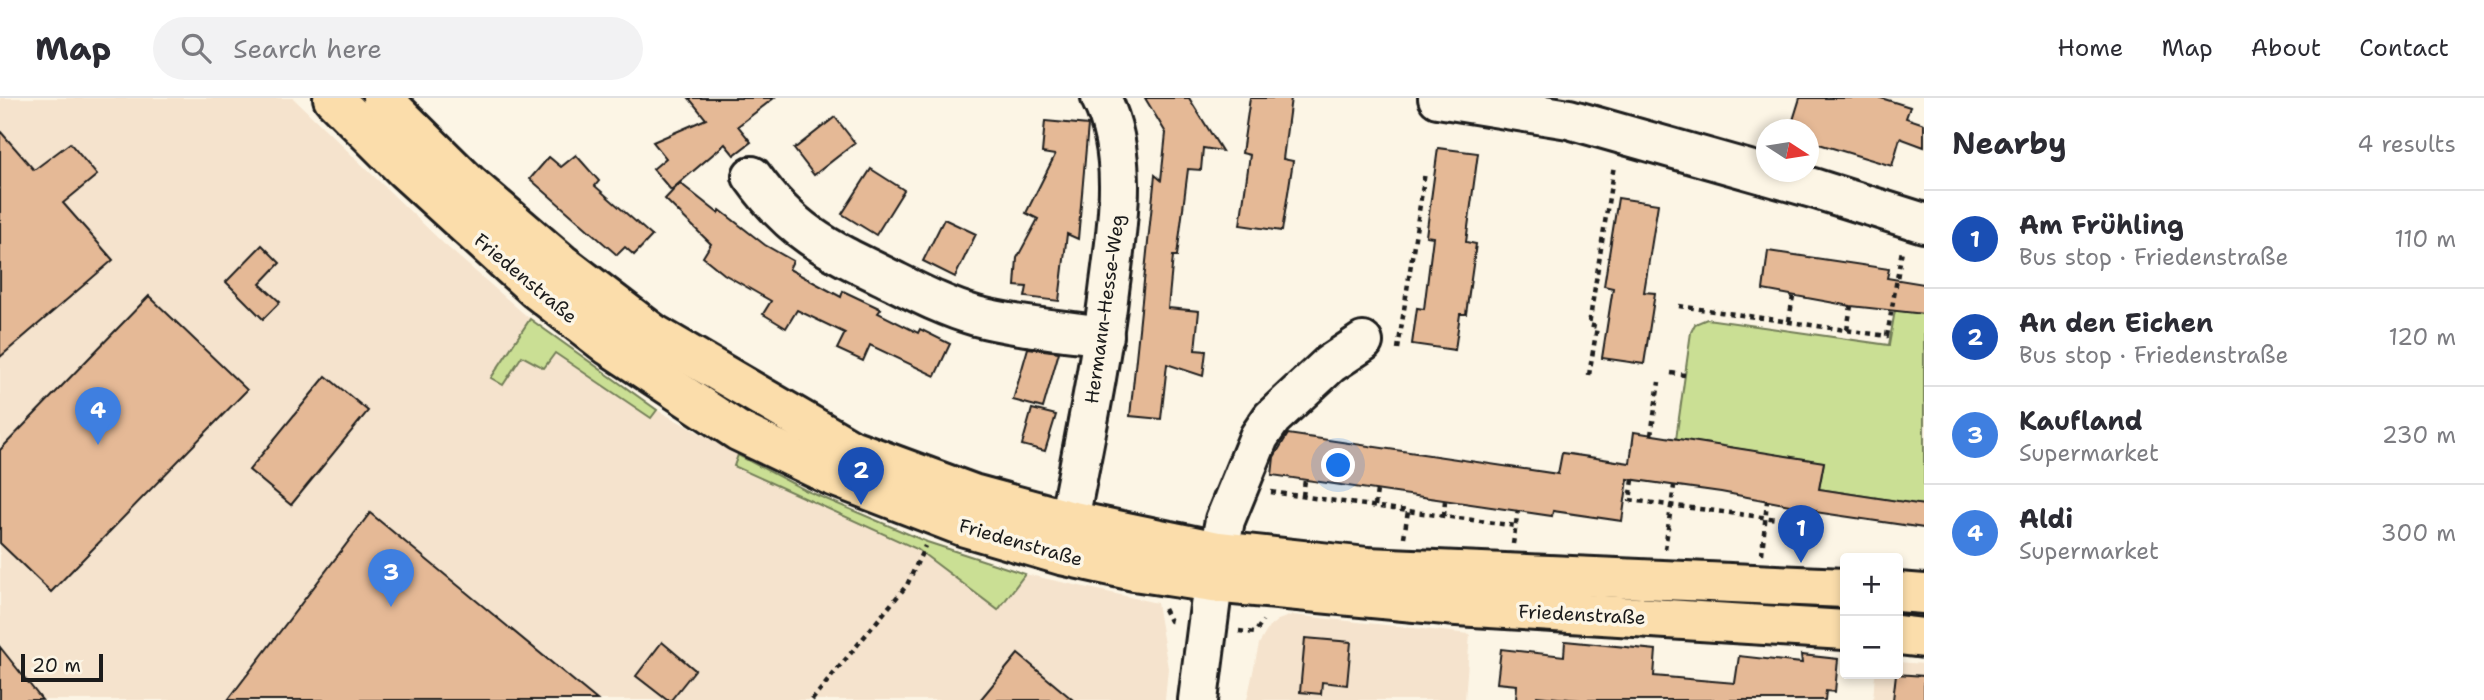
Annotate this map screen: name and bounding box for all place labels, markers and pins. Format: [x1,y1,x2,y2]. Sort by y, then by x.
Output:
pin: 4 [75,387,121,445]
pin: 2 [838,447,884,505]
pin: 1 [1778,505,1824,563]
pin: 3 [368,549,414,607]

